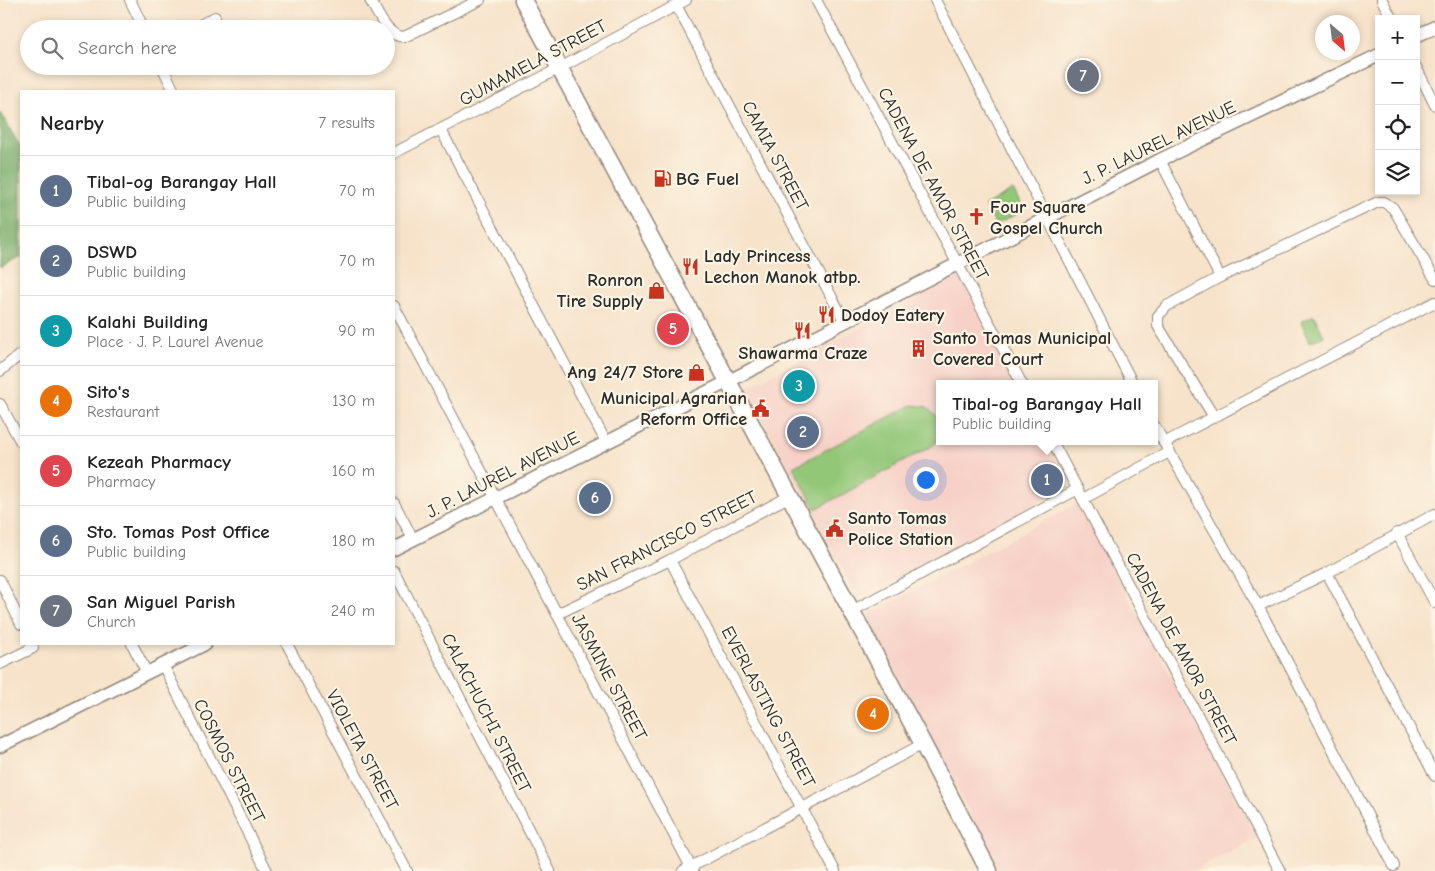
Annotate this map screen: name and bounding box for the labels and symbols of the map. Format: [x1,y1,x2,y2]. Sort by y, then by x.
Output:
street label: GUMAMELA STREET [456,15,611,111]
north arrow [1315,15,1360,60]
pin: 7 [1067,57,1099,95]
street label: CADENA DE AMOR STREET [873,84,993,284]
street label: J. P. LAUREL AVENUE [1079,97,1239,189]
street label: CAMIA STREET [737,98,813,215]
fuel station icon: BG Fuel [652,169,672,189]
place label: BG Fuel [676,169,739,190]
place label: Four Square Gospel Church [990,197,1103,239]
church icon: Four Square Gospel Church [966,207,986,227]
place label: Lady Princess Lechon Manok atbp. [704,246,861,288]
restaurant icon: Lady Princess Lechon Manok atbp. [680,256,700,276]
place label: Ronron Tire Supply [557,270,644,312]
shop icon: Ronron Tire Supply [647,280,667,300]
restaurant icon: Dodoy Eatery [817,305,837,325]
place label: Dodoy Eatery [841,305,945,326]
pin: 5 [657,310,689,348]
restaurant icon: Shawarma Craze [793,320,813,340]
place label: Santo Tomas Municipal Covered Court [933,328,1111,370]
building icon: Santo Tomas Municipal Covered Court [909,338,929,358]
place label: Shawarma Craze [739,343,868,364]
place label: Ang 24/7 Store [568,362,683,383]
shop icon: Ang 24/7 Store [687,362,707,382]
pin: 3 [783,367,815,405]
place label: Municipal Agrarian Reform Office [601,388,747,430]
public building icon: Municipal Agrarian Reform Office [751,398,771,418]
pin: 2 [787,413,819,451]
street label: J. P. LAUREL AVENUE [423,427,583,523]
pin: 1 [1031,461,1063,499]
your location [913,467,939,493]
pin: 6 [579,479,611,517]
street label: SAN FRANCISCO STREET [573,486,761,596]
place label: Santo Tomas Police Station [848,508,953,550]
public building icon: Santo Tomas Police Station [824,518,844,538]
street label: CADENA DE AMOR STREET [1121,549,1241,749]
street label: JASMINE STREET [567,610,652,745]
street label: EVERLASTING STREET [717,623,820,792]
street label: CALACHUCHI STREET [437,630,536,797]
street label: VIOLETA STREET [321,686,403,814]
pin: 4 [857,695,889,733]
street label: COSMOS STREET [189,696,270,827]

